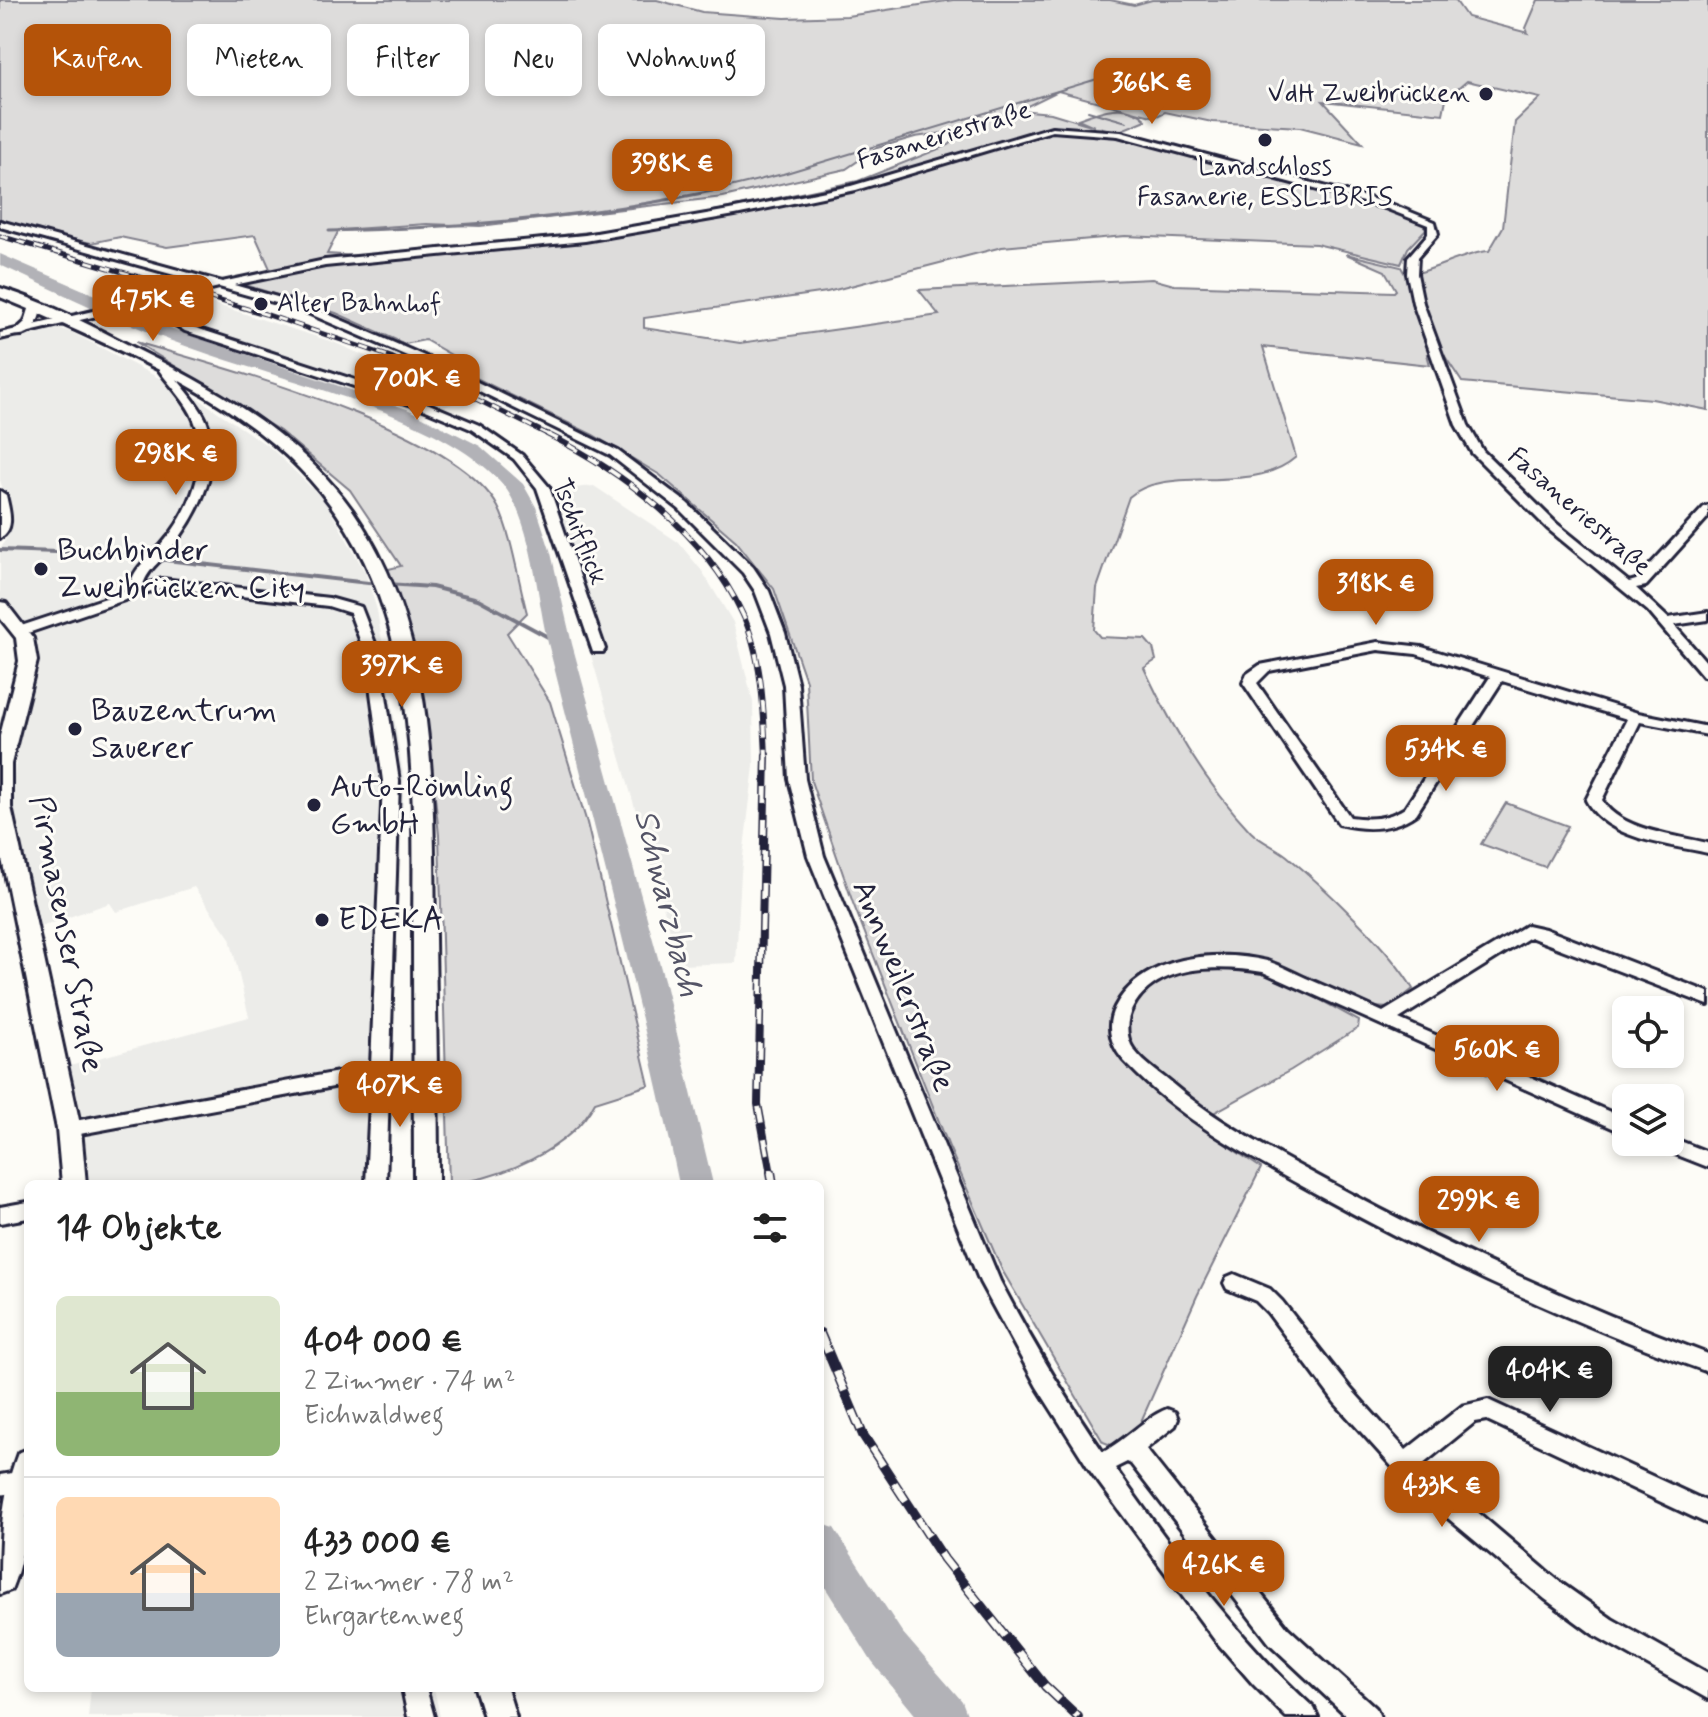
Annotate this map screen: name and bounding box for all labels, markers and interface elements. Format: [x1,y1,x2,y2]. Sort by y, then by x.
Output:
chip: Kaufen [24,24,171,96]
chip: Mieten [187,24,331,96]
chip: Filter [347,24,469,96]
chip: Neu [485,24,582,96]
chip: Wohnung [598,24,765,96]
pin: 366K € [1087,58,1217,126]
text: 366K € [1112,67,1192,101]
place label: VdH Zweibrücken [1268,77,1470,111]
marker: VdH Zweibrücken [1477,85,1495,103]
street label: Fasaneriestraße [853,93,1035,179]
marker: Landschloss Fasanerie, ESSLIBRIS [1256,131,1274,149]
pin: 398K € [607,139,737,207]
text: 398K € [630,148,714,182]
place label: Landschloss Fasanerie, ESSLIBRIS [1137,151,1393,215]
pin: 475K € [88,275,218,343]
text: 475K € [110,284,196,318]
place label: Alter Bahnhof [277,287,441,321]
marker: Alter Bahnhof [252,295,270,313]
pin: 700K € [352,354,482,422]
text: 700K € [373,363,461,397]
pin: 298K € [111,429,241,497]
text: 298K € [134,438,218,472]
street label: Fasaneriestraße [1500,440,1658,584]
street label: Tschifflick [543,474,615,590]
place label: Buchbinder Zweibrücken City [57,530,305,609]
pin: 318K € [1311,559,1441,627]
marker: Buchbinder Zweibrücken City [32,560,50,578]
text: 318K € [1336,568,1416,602]
pin: 397K € [337,641,467,709]
text: 397K € [360,650,444,684]
place label: Bauzentrum Sauerer [91,690,277,769]
marker: Bauzentrum Sauerer [66,720,84,738]
pin: 534K € [1381,725,1511,793]
text: 534K € [1404,734,1488,768]
place label: Auto-Römling GmbH [330,766,513,845]
street label: Pirmasenser Straße [19,792,113,1076]
marker: Auto-Römling GmbH [305,796,323,814]
water label: Schwarzbach [622,805,712,1001]
street label: Annweilerstraße [841,874,965,1098]
place label: EDEKA [338,899,444,941]
marker: EDEKA [313,911,331,929]
map controls [1612,996,1684,1156]
button: locate [1612,996,1684,1068]
pin: 560K € [1432,1025,1562,1093]
text: 560K € [1453,1034,1541,1068]
pin: 407K € [335,1061,465,1129]
text: 407K € [357,1070,443,1104]
button: layers [1612,1084,1684,1156]
pin: 299K € [1414,1176,1544,1244]
text: 299K € [1437,1185,1521,1219]
text: 14 Objekte [56,1206,222,1251]
icon: filters [748,1206,792,1250]
text: 404 000 € [304,1320,463,1365]
icon: home [120,1328,216,1424]
pin: 404K € [1485,1346,1615,1414]
text: 404K € [1506,1355,1594,1389]
text: 2 Zimmer · 74 m² [304,1365,515,1399]
text: Eichwaldweg [304,1399,444,1433]
pin: 433K € [1377,1461,1507,1529]
text: 433K € [1402,1470,1482,1504]
text: 433 000 € [304,1521,452,1566]
icon: home [120,1529,216,1625]
pin: 426K € [1159,1540,1289,1608]
text: 426K € [1182,1549,1266,1583]
text: 2 Zimmer · 78 m² [304,1566,514,1600]
text: Ehrgartenweg [304,1600,464,1634]

